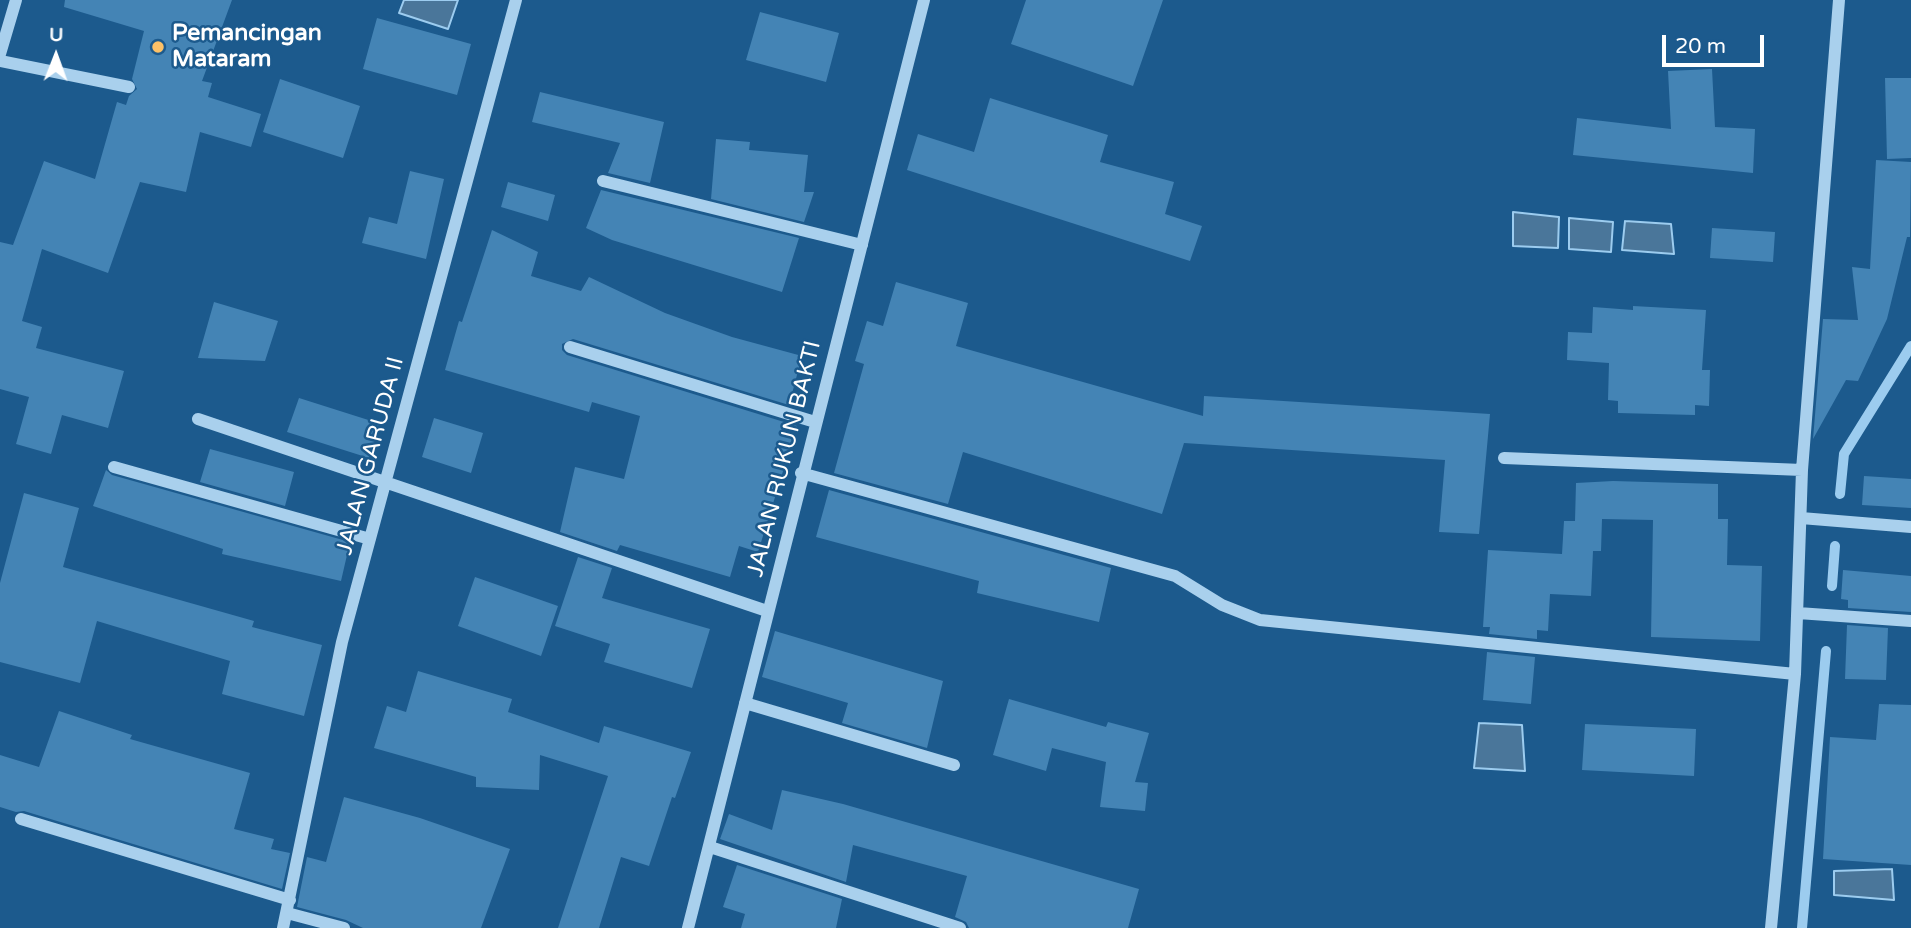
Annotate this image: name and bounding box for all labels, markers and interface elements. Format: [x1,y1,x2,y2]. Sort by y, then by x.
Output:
place label: Pemancingan Mataram [172,20,322,74]
north arrow [21,21,91,91]
scale bar [1666,21,1768,65]
text: U [49,24,64,46]
text: 20 m [1675,34,1726,59]
marker: Pemancingan Mataram [150,39,166,55]
street label: JALAN RUKUN BAKTI [742,338,828,580]
street label: JALAN GARUDA II [331,354,411,558]

